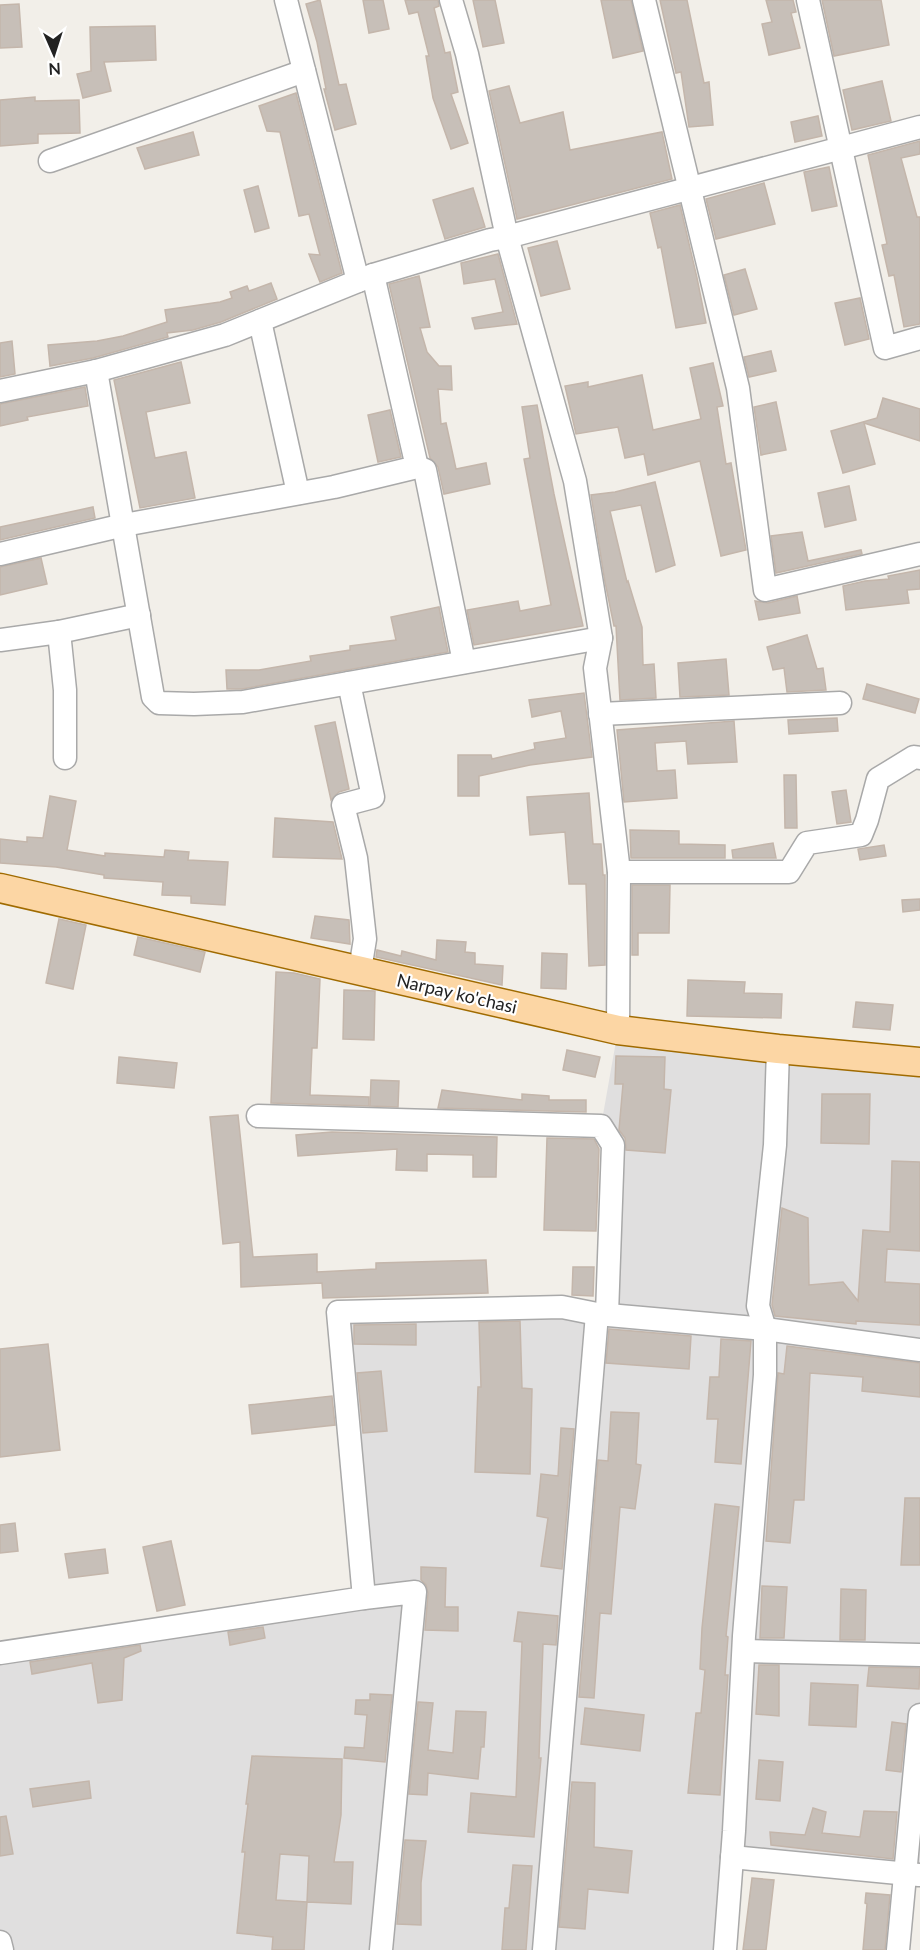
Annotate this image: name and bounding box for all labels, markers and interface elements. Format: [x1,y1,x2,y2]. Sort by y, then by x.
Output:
north arrow [24,24,84,84]
text: N [48,60,61,79]
street label: Narpay ko'chasi [395,968,519,1018]

